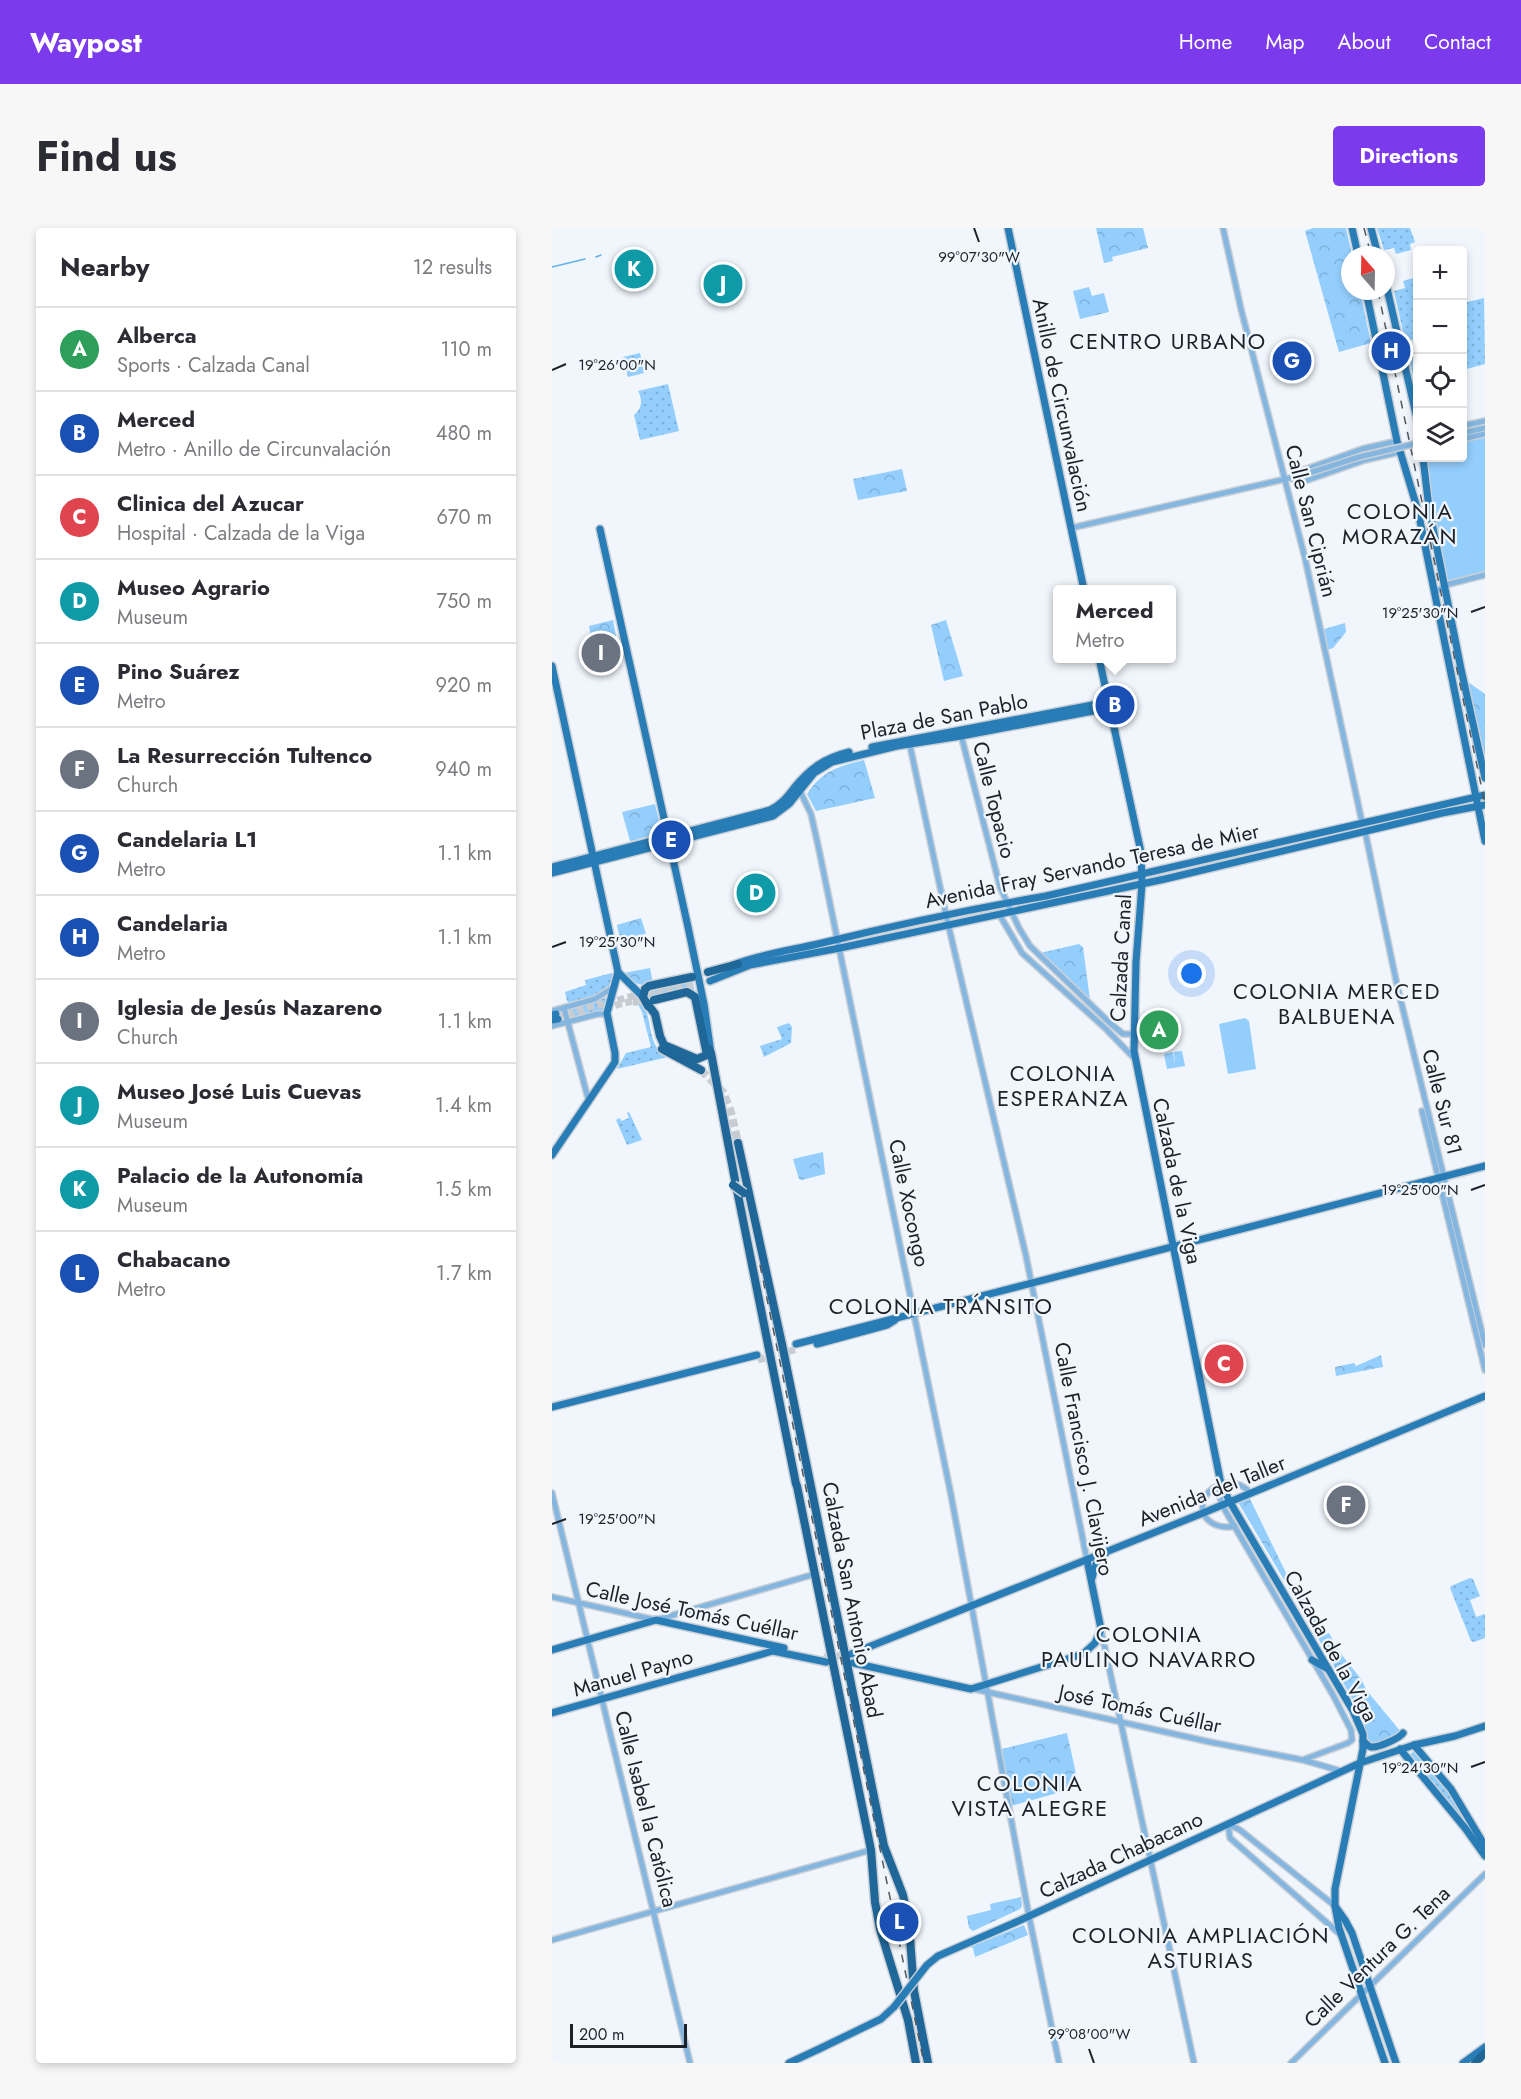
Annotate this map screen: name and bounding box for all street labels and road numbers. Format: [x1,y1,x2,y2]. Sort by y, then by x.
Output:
street label: Anillo de Circunvalación [1025,295,1099,515]
street label: Calle San Ciprián [1278,442,1344,600]
street label: Plaza de San Pablo [858,686,1030,748]
street label: Calle Topacio [965,738,1023,862]
street label: Avenida Fray Servando Teresa de Mier [922,816,1263,916]
street label: Calzada Canal [1103,893,1139,1023]
street label: Calle Sur 81 [1414,1046,1470,1158]
street label: Calzada de la Viga [1145,1095,1209,1267]
street label: Calle Xocongo [881,1136,937,1270]
street label: Calle Francisco J. Clavijero [1047,1340,1121,1578]
street label: Avenida del Taller [1134,1447,1291,1534]
street label: Calzada San Antonio Abad [814,1479,890,1721]
street label: Calzada de la Viga [1277,1565,1385,1727]
street label: Calle José Tomás Cuéllar [583,1574,802,1648]
street label: Manuel Payno [569,1642,697,1704]
street label: José Tomás Cuéllar [1053,1676,1225,1741]
street label: Calle Isabel la Católica [607,1708,685,1910]
street label: Calzada Chabacano [1034,1804,1208,1906]
street label: Calle Ventura G. Tena [1297,1879,1457,2035]

